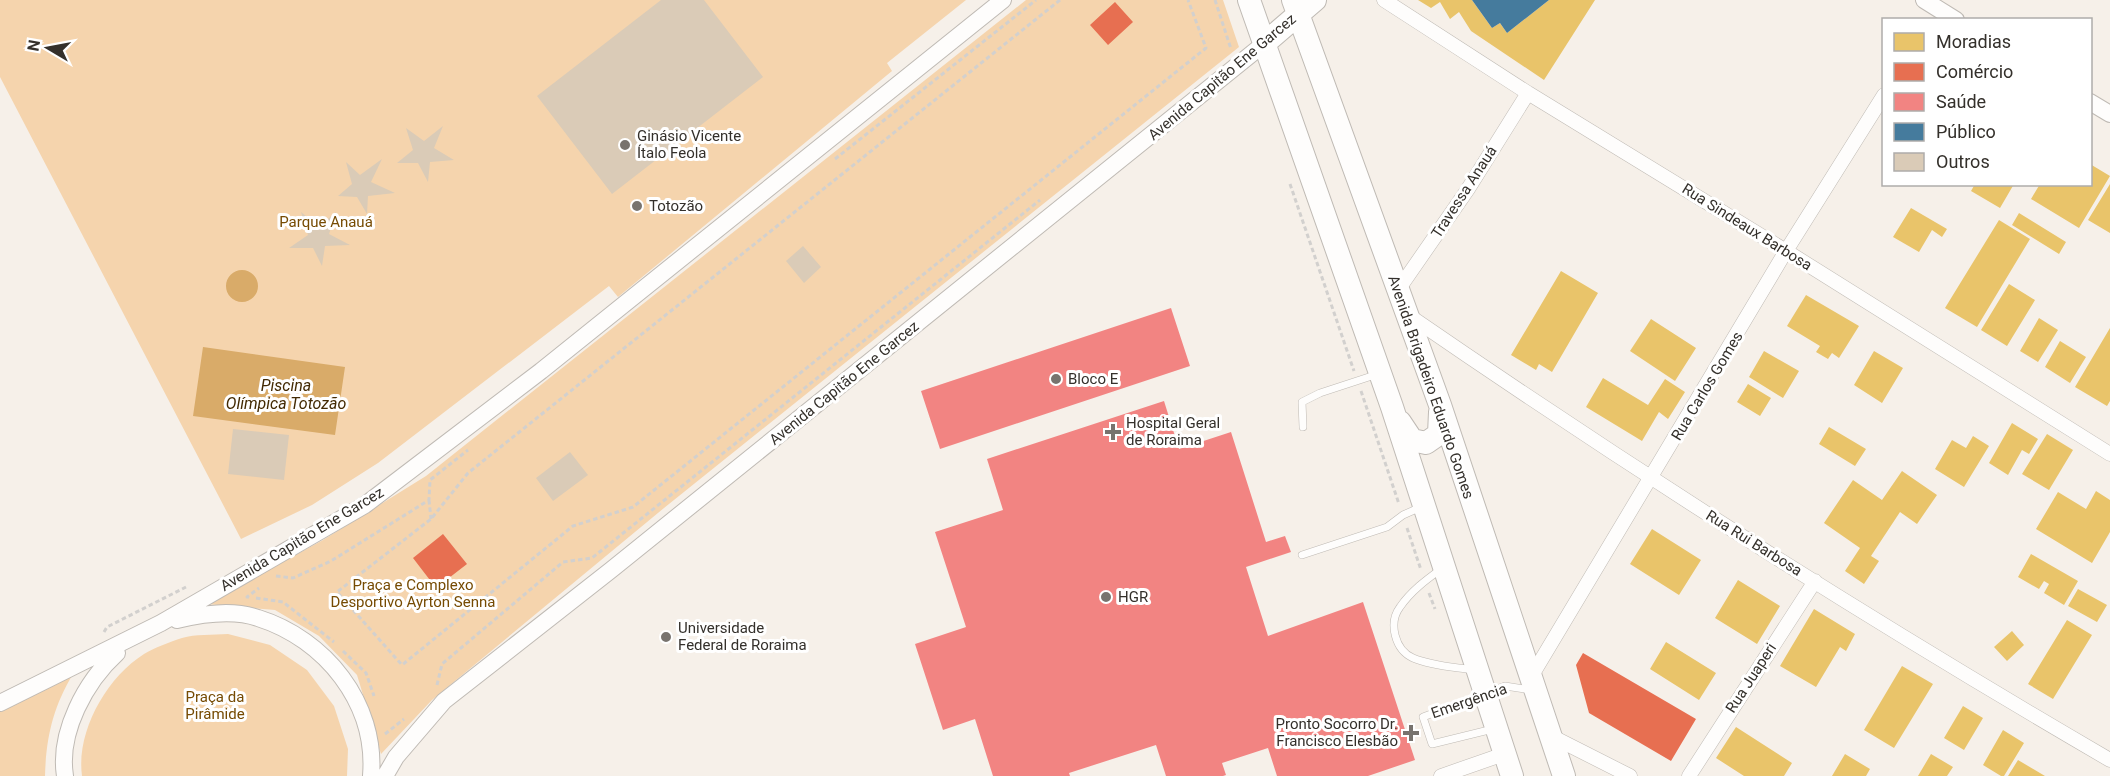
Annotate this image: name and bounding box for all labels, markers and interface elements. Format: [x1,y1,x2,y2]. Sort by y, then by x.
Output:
street label: Avenida Capitão Ene Garcez [1145,10,1299,144]
north arrow [18,18,78,78]
legend [1882,18,2092,186]
text: Moradias [1936,31,2011,52]
text: N [23,38,44,53]
text: Comércio [1936,61,2013,82]
text: Saúde [1936,91,1986,112]
text: Público [1936,121,1996,142]
place label: Ginásio Vicente Ítalo Feola [637,127,741,162]
marker: Ginásio Vicente Ítalo Feola [618,138,632,152]
street label: Travessa Anauá [1427,142,1501,242]
text: Outros [1936,151,1990,172]
street label: Rua Sindeaux Barbosa [1679,180,1815,274]
place label: Totozão [649,197,703,215]
marker: Totozão [630,199,644,213]
park label: Parque Anauá [279,213,373,231]
street label: Avenida Brigadeiro Eduardo Gomes [1384,273,1478,501]
street label: Avenida Capitão Ene Garcez [766,317,922,449]
street label: Rua Carlos Gomes [1667,328,1747,444]
place label: Bloco E [1068,370,1119,388]
marker: Bloco E [1049,372,1063,386]
water label: Piscina Olímpica Totozão [226,376,346,413]
place label: Hospital Geral de Roraima [1126,414,1220,449]
marker: Hospital Geral de Roraima [1104,423,1122,441]
street label: Avenida Capitão Ene Garcez [217,483,387,595]
street label: Rua Rui Barbosa [1703,506,1805,580]
park label: Praça e Complexo Desportivo Ayrton Senna [331,576,495,611]
place label: HGR [1118,588,1148,606]
marker: HGR [1099,590,1113,604]
place label: Universidade Federal de Roraima [678,619,807,654]
marker: Universidade Federal de Roraima [659,630,673,644]
street label: Rua Juaperi [1722,640,1780,716]
street label: Emergência [1429,680,1509,722]
park label: Praça da Pirâmide [185,688,245,723]
place label: Pronto Socorro Dr. Francisco Elesbão [1276,715,1398,750]
marker: Pronto Socorro Dr. Francisco Elesbão [1402,724,1420,742]

